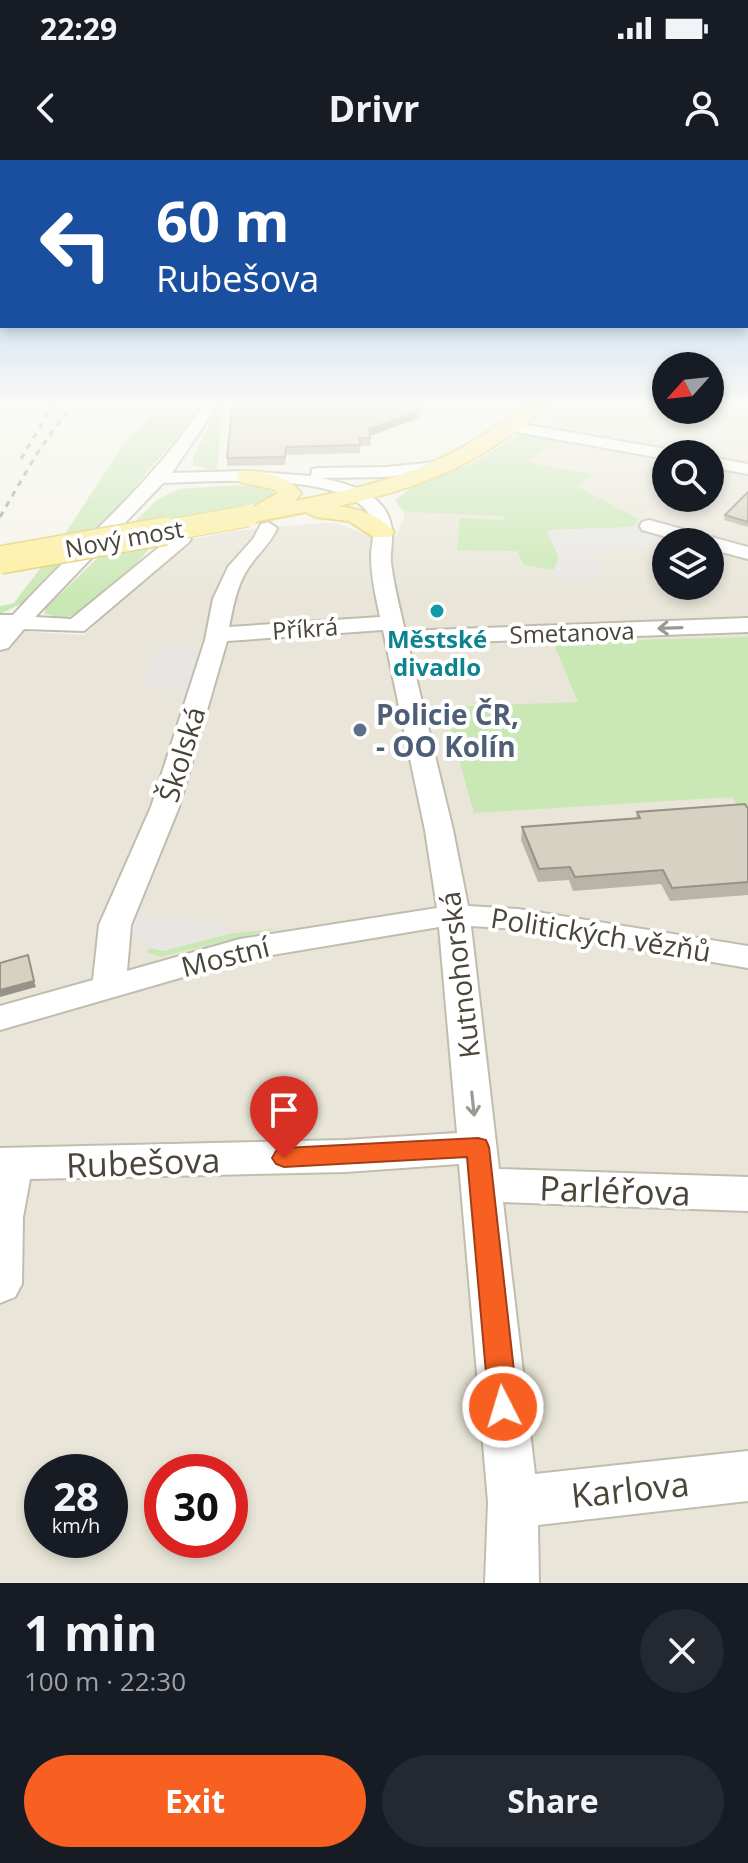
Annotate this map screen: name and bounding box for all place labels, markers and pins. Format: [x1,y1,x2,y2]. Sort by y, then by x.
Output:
marker: Městské divadlo [428,602,446,620]
place label: Městské divadlo [387,622,487,683]
place label: Policie ČR, - OO Kolín [376,695,519,765]
marker: Policie ČR, - OO Kolín [351,721,369,739]
pin [250,1076,318,1158]

